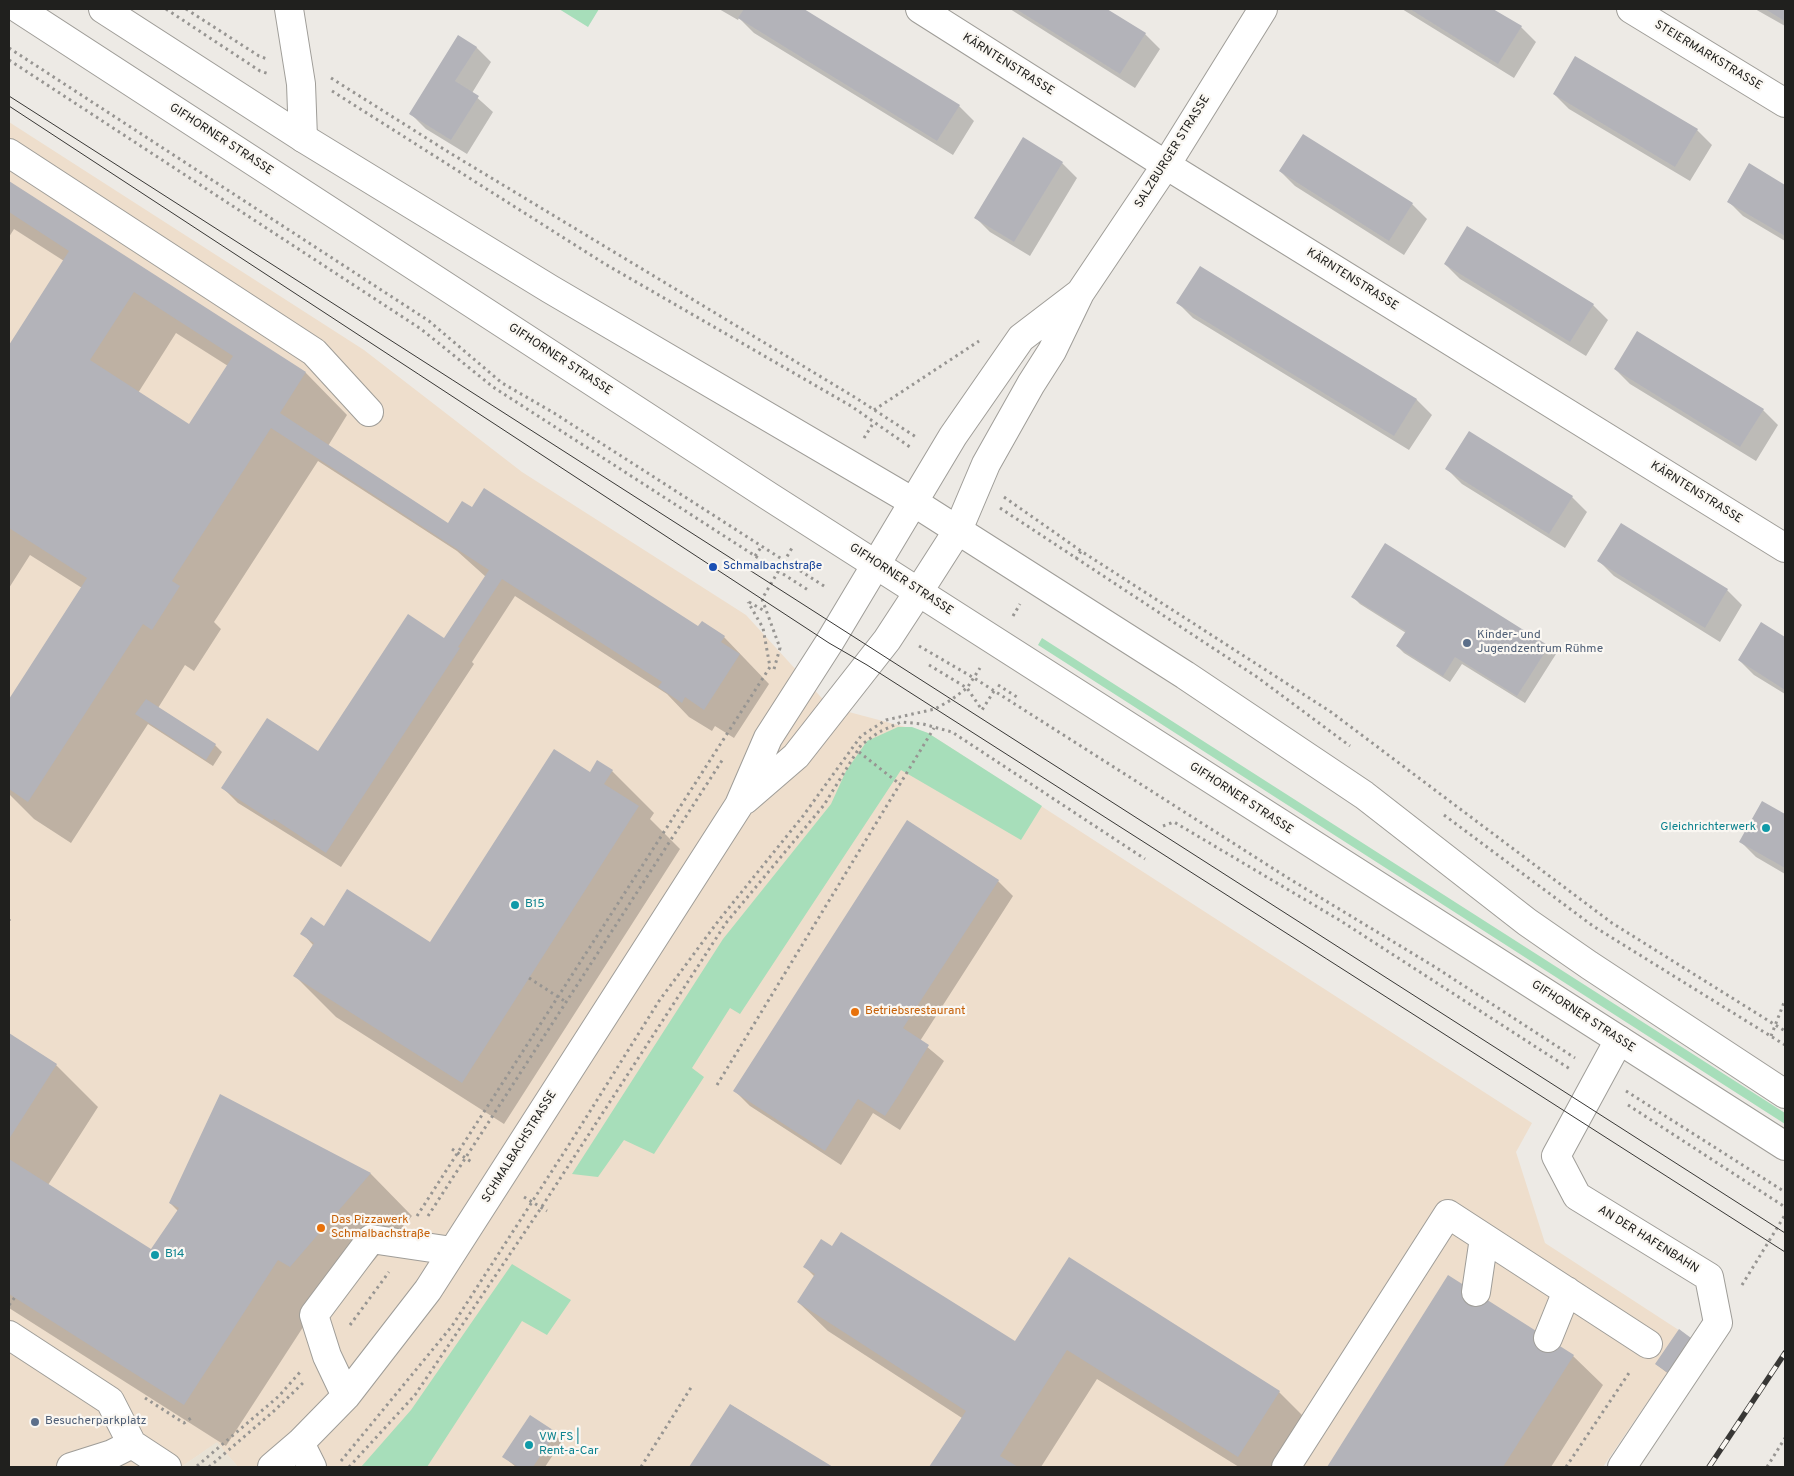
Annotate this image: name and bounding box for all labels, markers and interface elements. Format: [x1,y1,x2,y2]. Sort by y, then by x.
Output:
street label: STEIERMARKSTRASSE [1651,18,1765,94]
street label: KÄRNTENSTRASSE [959,31,1057,99]
street label: SALZBURGER STRASSE [1132,93,1214,211]
street label: GIFHORNER STRASSE [166,101,276,179]
street label: KÄRNTENSTRASSE [1303,246,1401,314]
street label: GIFHORNER STRASSE [505,321,615,399]
street label: KÄRNTENSTRASSE [1647,459,1745,527]
street label: GIFHORNER STRASSE [846,541,956,619]
place label: Schmalbachstraße [723,560,822,574]
marker: Schmalbachstraße [707,561,719,573]
place label: Kinder- und Jugendzentrum Rühme [1477,629,1603,657]
marker: Kinder- und Jugendzentrum Rühme [1461,637,1473,649]
street label: GIFHORNER STRASSE [1186,760,1296,838]
place label: Gleichrichterwerk [1660,821,1756,835]
marker: Gleichrichterwerk [1760,822,1772,834]
place label: B15 [525,898,545,912]
marker: B15 [509,899,521,911]
street label: GIFHORNER STRASSE [1528,978,1638,1056]
place label: Betriebsrestaurant [865,1005,966,1019]
marker: Betriebsrestaurant [849,1006,861,1018]
street label: SCHMALBACHSTRASSE [480,1088,560,1206]
street label: AN DER HAFENBAHN [1595,1203,1701,1277]
place label: Das Pizzawerk Schmalbachstraße [331,1214,430,1242]
marker: Das Pizzawerk Schmalbachstraße [315,1222,327,1234]
place label: B14 [165,1248,185,1262]
marker: B14 [149,1249,161,1261]
place label: Besucherparkplatz [45,1415,147,1429]
marker: Besucherparkplatz [29,1416,41,1428]
place label: VW FS | Rent-a-Car [539,1431,599,1459]
marker: VW FS | Rent-a-Car [523,1439,535,1451]

